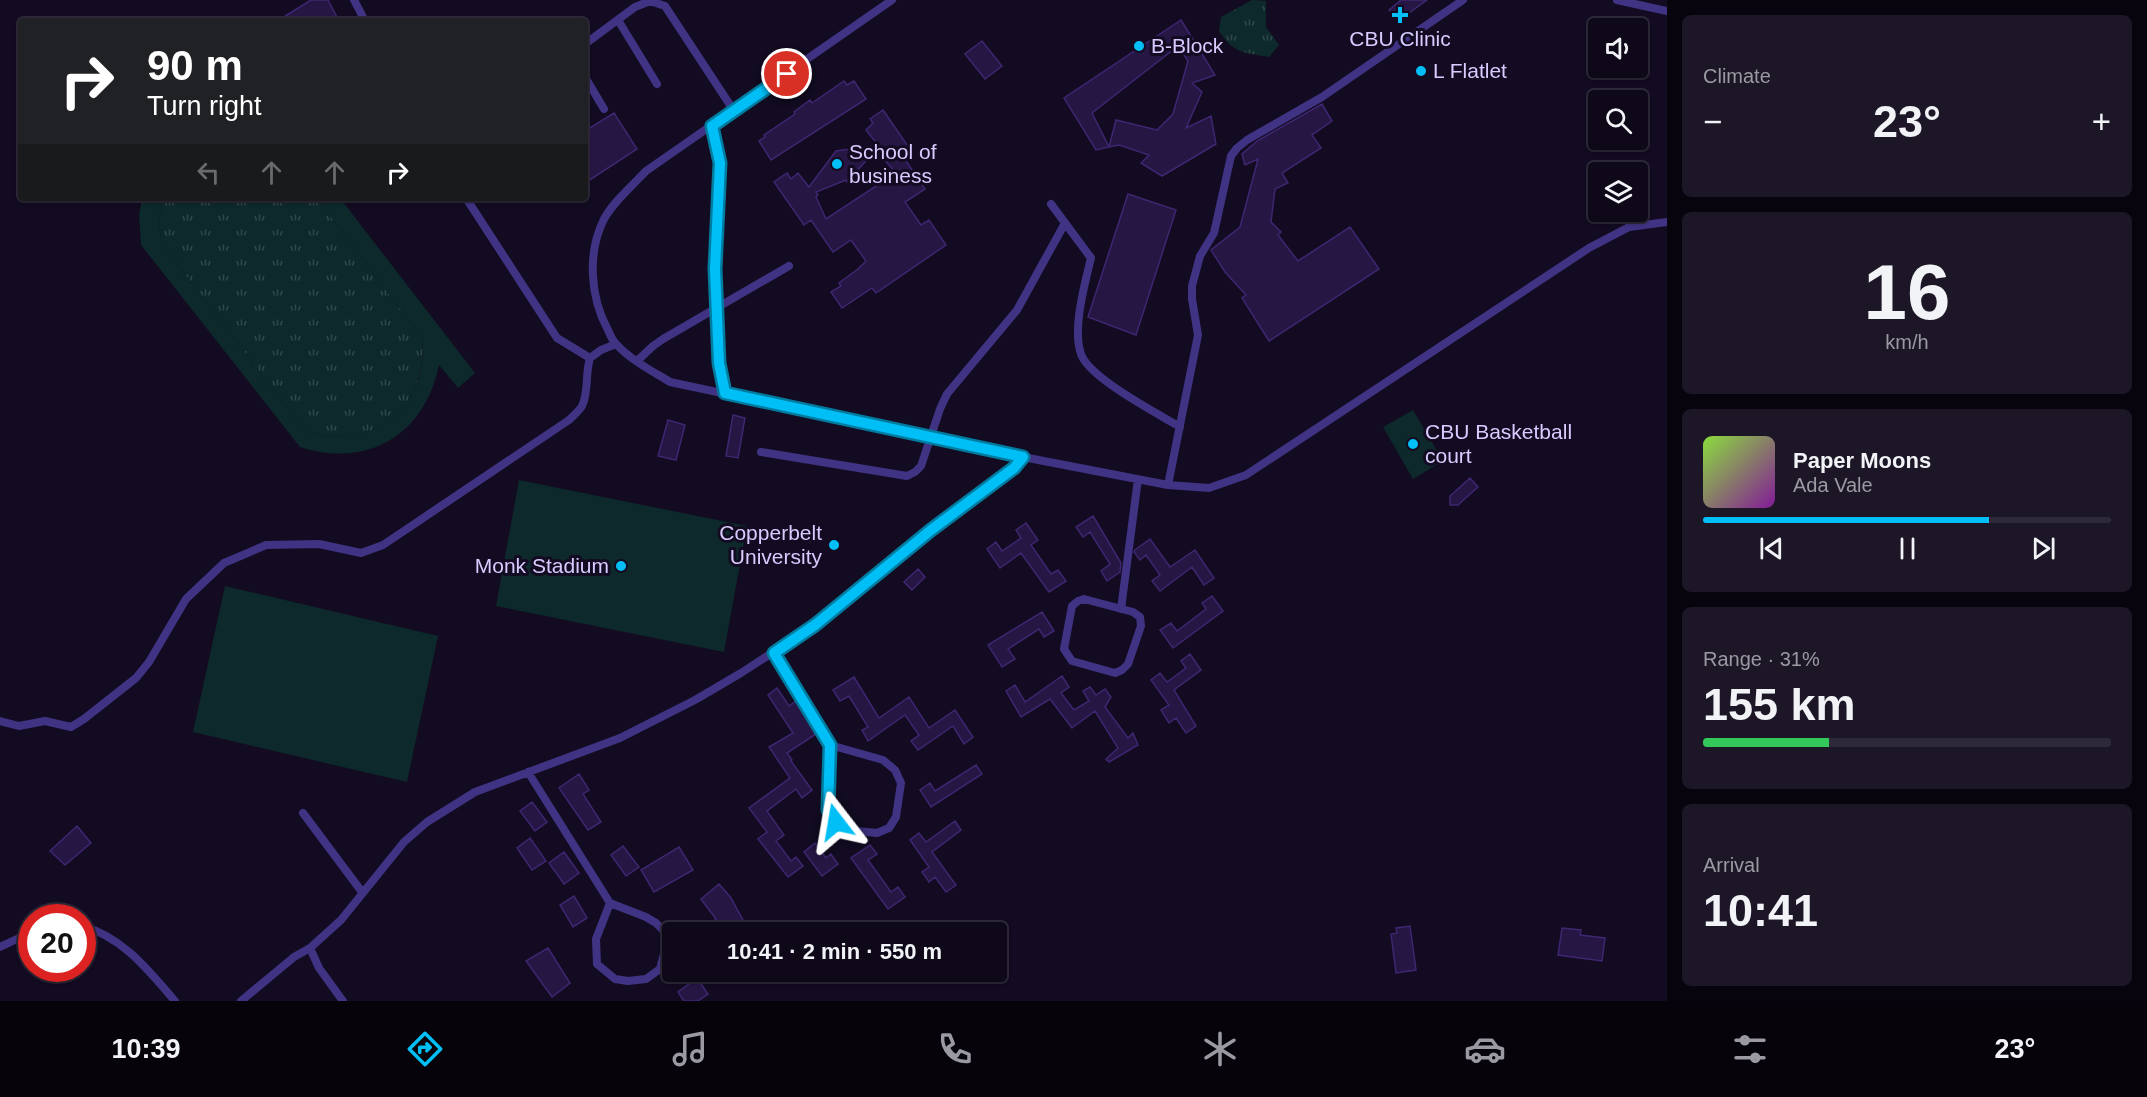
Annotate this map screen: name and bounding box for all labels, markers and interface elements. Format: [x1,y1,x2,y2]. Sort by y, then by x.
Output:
marker: CBU Clinic [1391,6,1409,24]
map controls [1588,18,1648,222]
button: sound [1588,18,1648,78]
place label: CBU Clinic [1349,27,1451,50]
place label: B-Block [1151,34,1224,57]
marker: B-Block [1132,39,1146,53]
icon: right [48,42,126,120]
text: 90 m [147,42,243,89]
pin [761,48,812,99]
icon: arrive [770,57,803,90]
place label: L Flatlet [1433,59,1507,82]
marker: L Flatlet [1414,64,1428,78]
text: Climate [1703,65,1771,87]
button: search [1588,90,1648,150]
text: Turn right [147,91,262,121]
text: 23° [1873,96,1941,147]
text: − [1703,103,1722,140]
text: + [2092,103,2111,140]
place label: School of business [849,140,937,187]
icon: left [192,156,225,189]
icon: ahead [255,156,288,189]
icon: ahead [318,156,351,189]
icon: right [381,156,414,189]
marker: School of business [830,157,844,171]
button: layers [1588,162,1648,222]
text: 16 [1864,248,1950,336]
text: km/h [1885,331,1929,353]
place label: CBU Basketball court [1425,420,1572,467]
marker: CBU Basketball court [1406,437,1420,451]
text: Paper Moons [1793,448,1931,473]
text: Ada Vale [1793,474,1873,496]
place label: Copperbelt University [719,521,822,568]
icon: previous [1755,532,1788,565]
icon: pause [1891,532,1924,565]
icon: next [2027,532,2060,565]
marker: Copperbelt University [827,538,841,552]
place label: Monk Stadium [475,554,609,577]
marker: Monk Stadium [614,559,628,573]
text: Range · 31% [1703,648,1820,670]
text: 155 km [1703,679,1856,730]
position arrow [804,790,868,854]
text: Arrival [1703,854,1760,876]
text: 10:41 [1703,885,1818,936]
speed limit sign: 20 [18,904,96,982]
text: 10:41 · 2 min · 550 m [727,939,942,964]
icon: directions [404,1028,446,1070]
icon: music [669,1028,711,1070]
icon: phone [934,1028,976,1070]
icon: climate [1199,1028,1241,1070]
icon: car [1464,1028,1506,1070]
icon: filters [1729,1028,1771,1070]
text: 10:39 [112,1034,181,1064]
text: 23° [1995,1034,2035,1064]

